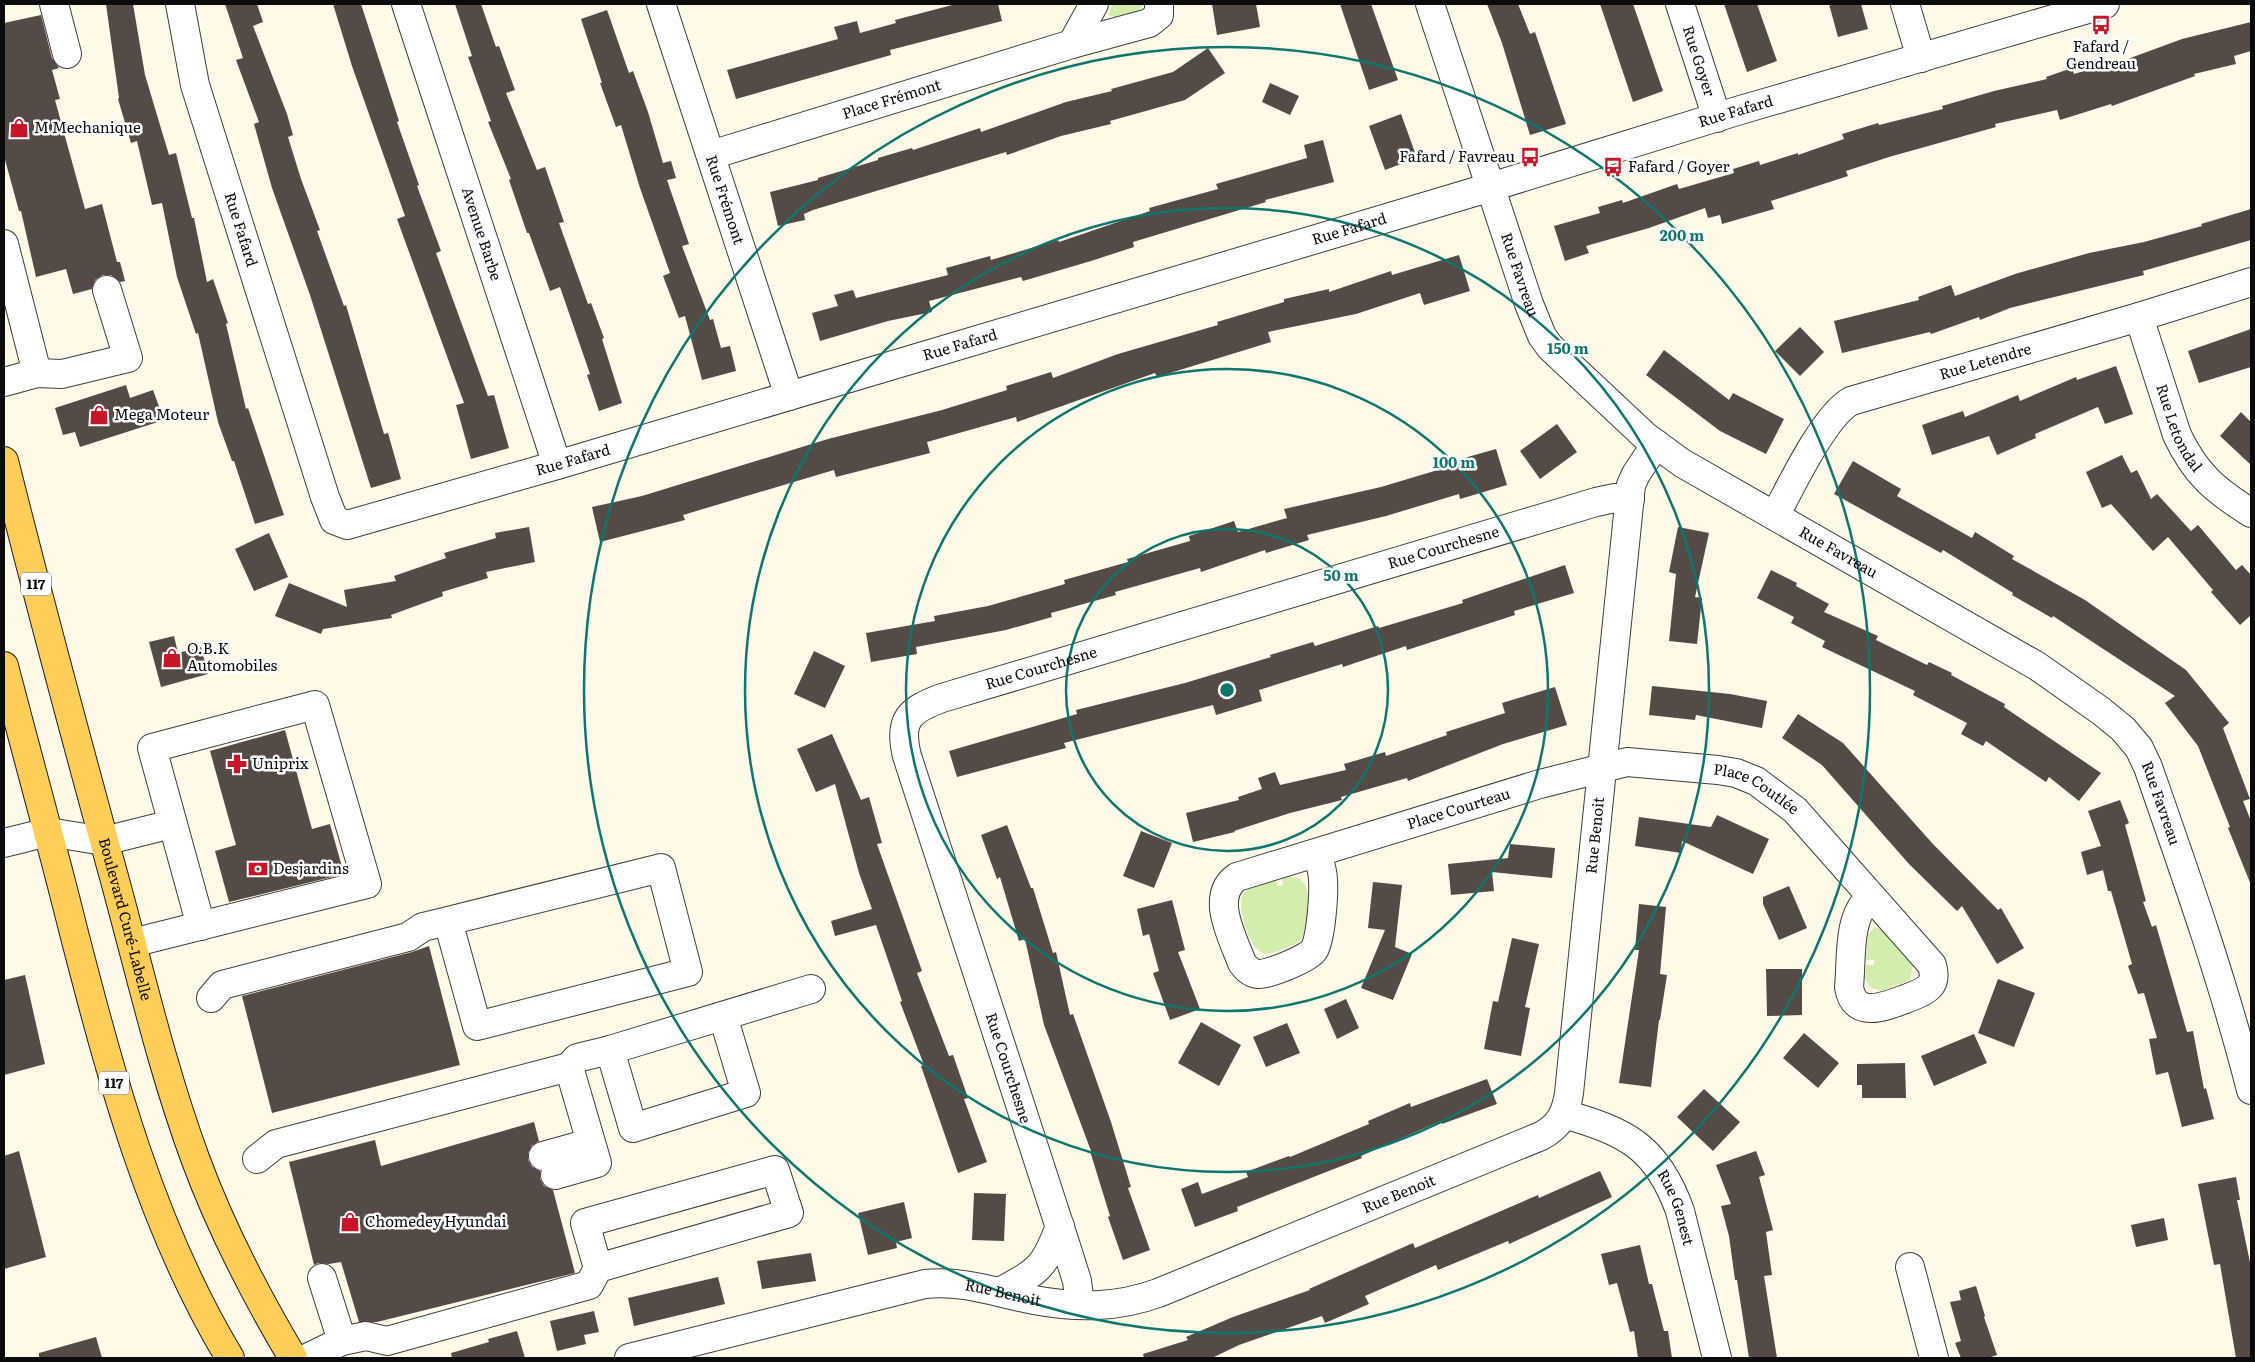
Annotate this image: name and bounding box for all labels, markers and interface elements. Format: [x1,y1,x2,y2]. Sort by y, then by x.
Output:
bus stop icon: Fafard / Gendreau [2090,14,2112,36]
street label: Rue Goyer [1678,22,1722,99]
place label: Fafard / Gendreau [2066,34,2136,74]
street label: Place Frémont [839,72,944,124]
street label: Rue Fafard [1695,88,1775,132]
place label: M Mechanique [34,115,141,138]
shop icon: M Mechanique [8,117,30,139]
place label: Fafard / Favreau [1399,144,1515,167]
bus stop icon: Fafard / Favreau [1519,146,1541,168]
street label: Rue Frémont [701,152,752,247]
place label: Fafard / Goyer [1628,154,1730,177]
bus stop icon: Fafard / Goyer [1602,156,1624,178]
street label: Avenue Barbe [457,184,509,284]
street label: Rue Fafard [220,189,265,269]
street label: Rue Fafard [1309,206,1389,250]
text: 200 m [1660,223,1704,246]
street label: Rue Favreau [1496,229,1546,320]
street label: Rue Fafard [919,322,1000,366]
text: 150 m [1547,336,1589,359]
street label: Rue Letendre [1936,336,2034,385]
street label: Rue Letondal [2151,380,2209,476]
place label: Mega Moteur [114,402,209,425]
shop icon: Mega Moteur [88,404,110,426]
street label: Rue Fafard [532,437,613,481]
text: 100 m [1433,450,1475,473]
street label: Rue Courchesne [1384,519,1502,574]
street label: Rue Favreau [1795,519,1883,583]
text: 50 m [1323,563,1359,586]
road number: 117 [21,572,51,596]
place label: O.B.K Automobiles [187,636,277,676]
street label: Rue Courchesne [982,639,1099,694]
shop icon: O.B.K Automobiles [161,647,183,669]
centre of rings [1218,681,1236,699]
place label: Uniprix [252,751,309,774]
pharmacy icon: Uniprix [226,753,248,775]
street label: Place Coutlée [1712,757,1805,819]
street label: Rue Favreau [2137,757,2188,848]
street label: Place Courteau [1404,781,1513,834]
street label: Rue Benoit [1578,796,1609,875]
street label: Boulevard Curé-Labelle [94,835,159,1003]
place label: Desjardins [273,856,349,879]
bank icon: Desjardins [247,858,269,880]
street label: Rue Courchesne [981,1009,1038,1126]
road number: 117 [99,1072,129,1094]
street label: Rue Genest [1652,1164,1701,1248]
street label: Rue Benoit [1358,1168,1439,1218]
place label: Chomedey Hyundai [365,1209,507,1232]
shop icon: Chomedey Hyundai [339,1211,361,1233]
street label: Rue Benoit [963,1272,1043,1311]

